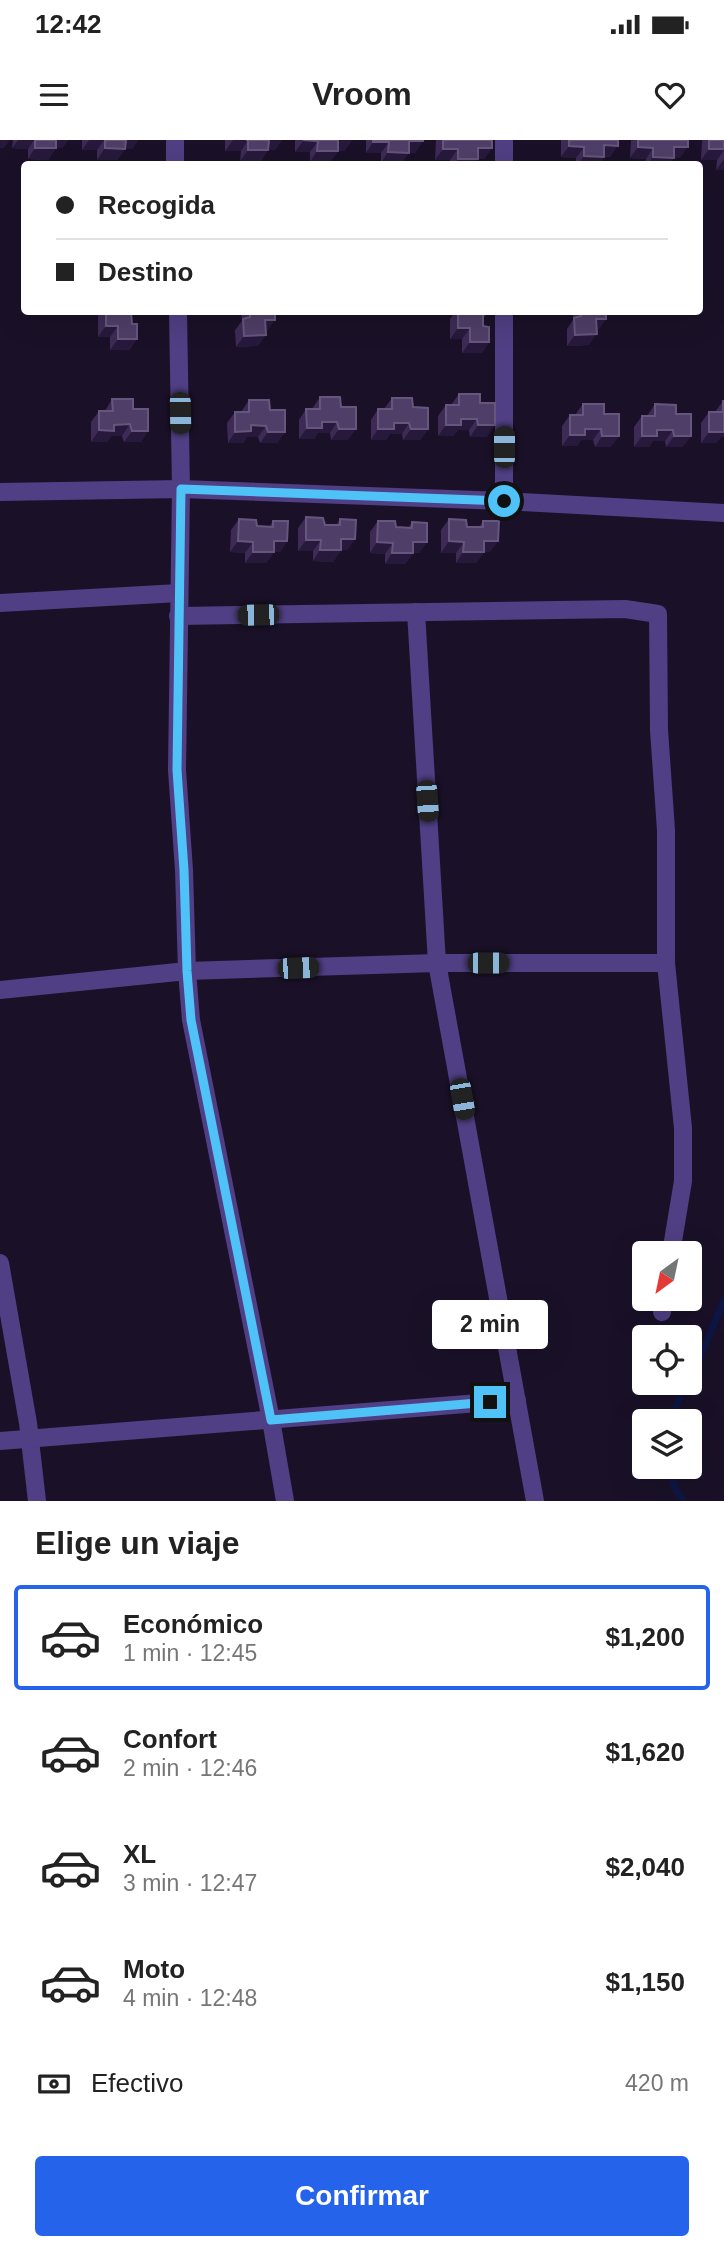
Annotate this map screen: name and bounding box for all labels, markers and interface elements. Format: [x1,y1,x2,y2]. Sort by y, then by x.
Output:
text: 12:42 [35,9,102,39]
icon: menu [35,76,73,114]
text: Vroom [312,76,412,112]
icon: heart [651,76,689,114]
text: Recogida [98,190,215,220]
text: Destino [98,257,193,287]
car [170,392,191,434]
car [494,426,515,468]
route start [488,485,520,517]
car [237,604,280,626]
car [416,779,439,823]
car [468,953,510,974]
car [277,957,320,979]
car [449,1076,476,1122]
north arrow [632,1241,702,1311]
map controls [632,1241,702,1479]
callout: 2 min [432,1300,548,1350]
text: 2 min [460,1311,520,1337]
button: locate [632,1325,702,1395]
route end [474,1386,506,1418]
button: layers [632,1409,702,1479]
text: Elige un viaje [35,1525,240,1561]
icon: car [39,1606,102,1669]
text: Económico [123,1609,263,1639]
text: $1,200 [605,1622,685,1652]
text: 1 min · 12:45 [123,1640,257,1666]
icon: car [39,1721,102,1784]
text: Confort [123,1724,217,1754]
text: $1,620 [605,1737,685,1767]
text: 2 min · 12:46 [123,1755,257,1781]
icon: car [39,1836,102,1899]
text: XL [123,1839,156,1869]
text: $2,040 [605,1852,685,1882]
text: 3 min · 12:47 [123,1870,257,1896]
icon: car [39,1951,102,2014]
text: Moto [123,1954,185,1984]
text: $1,150 [605,1967,685,1997]
text: 4 min · 12:48 [123,1985,257,2011]
icon: cash [35,2065,73,2103]
text: Efectivo [91,2068,184,2098]
text: 420 m [625,2070,689,2096]
button: Confirmar [35,2156,689,2236]

